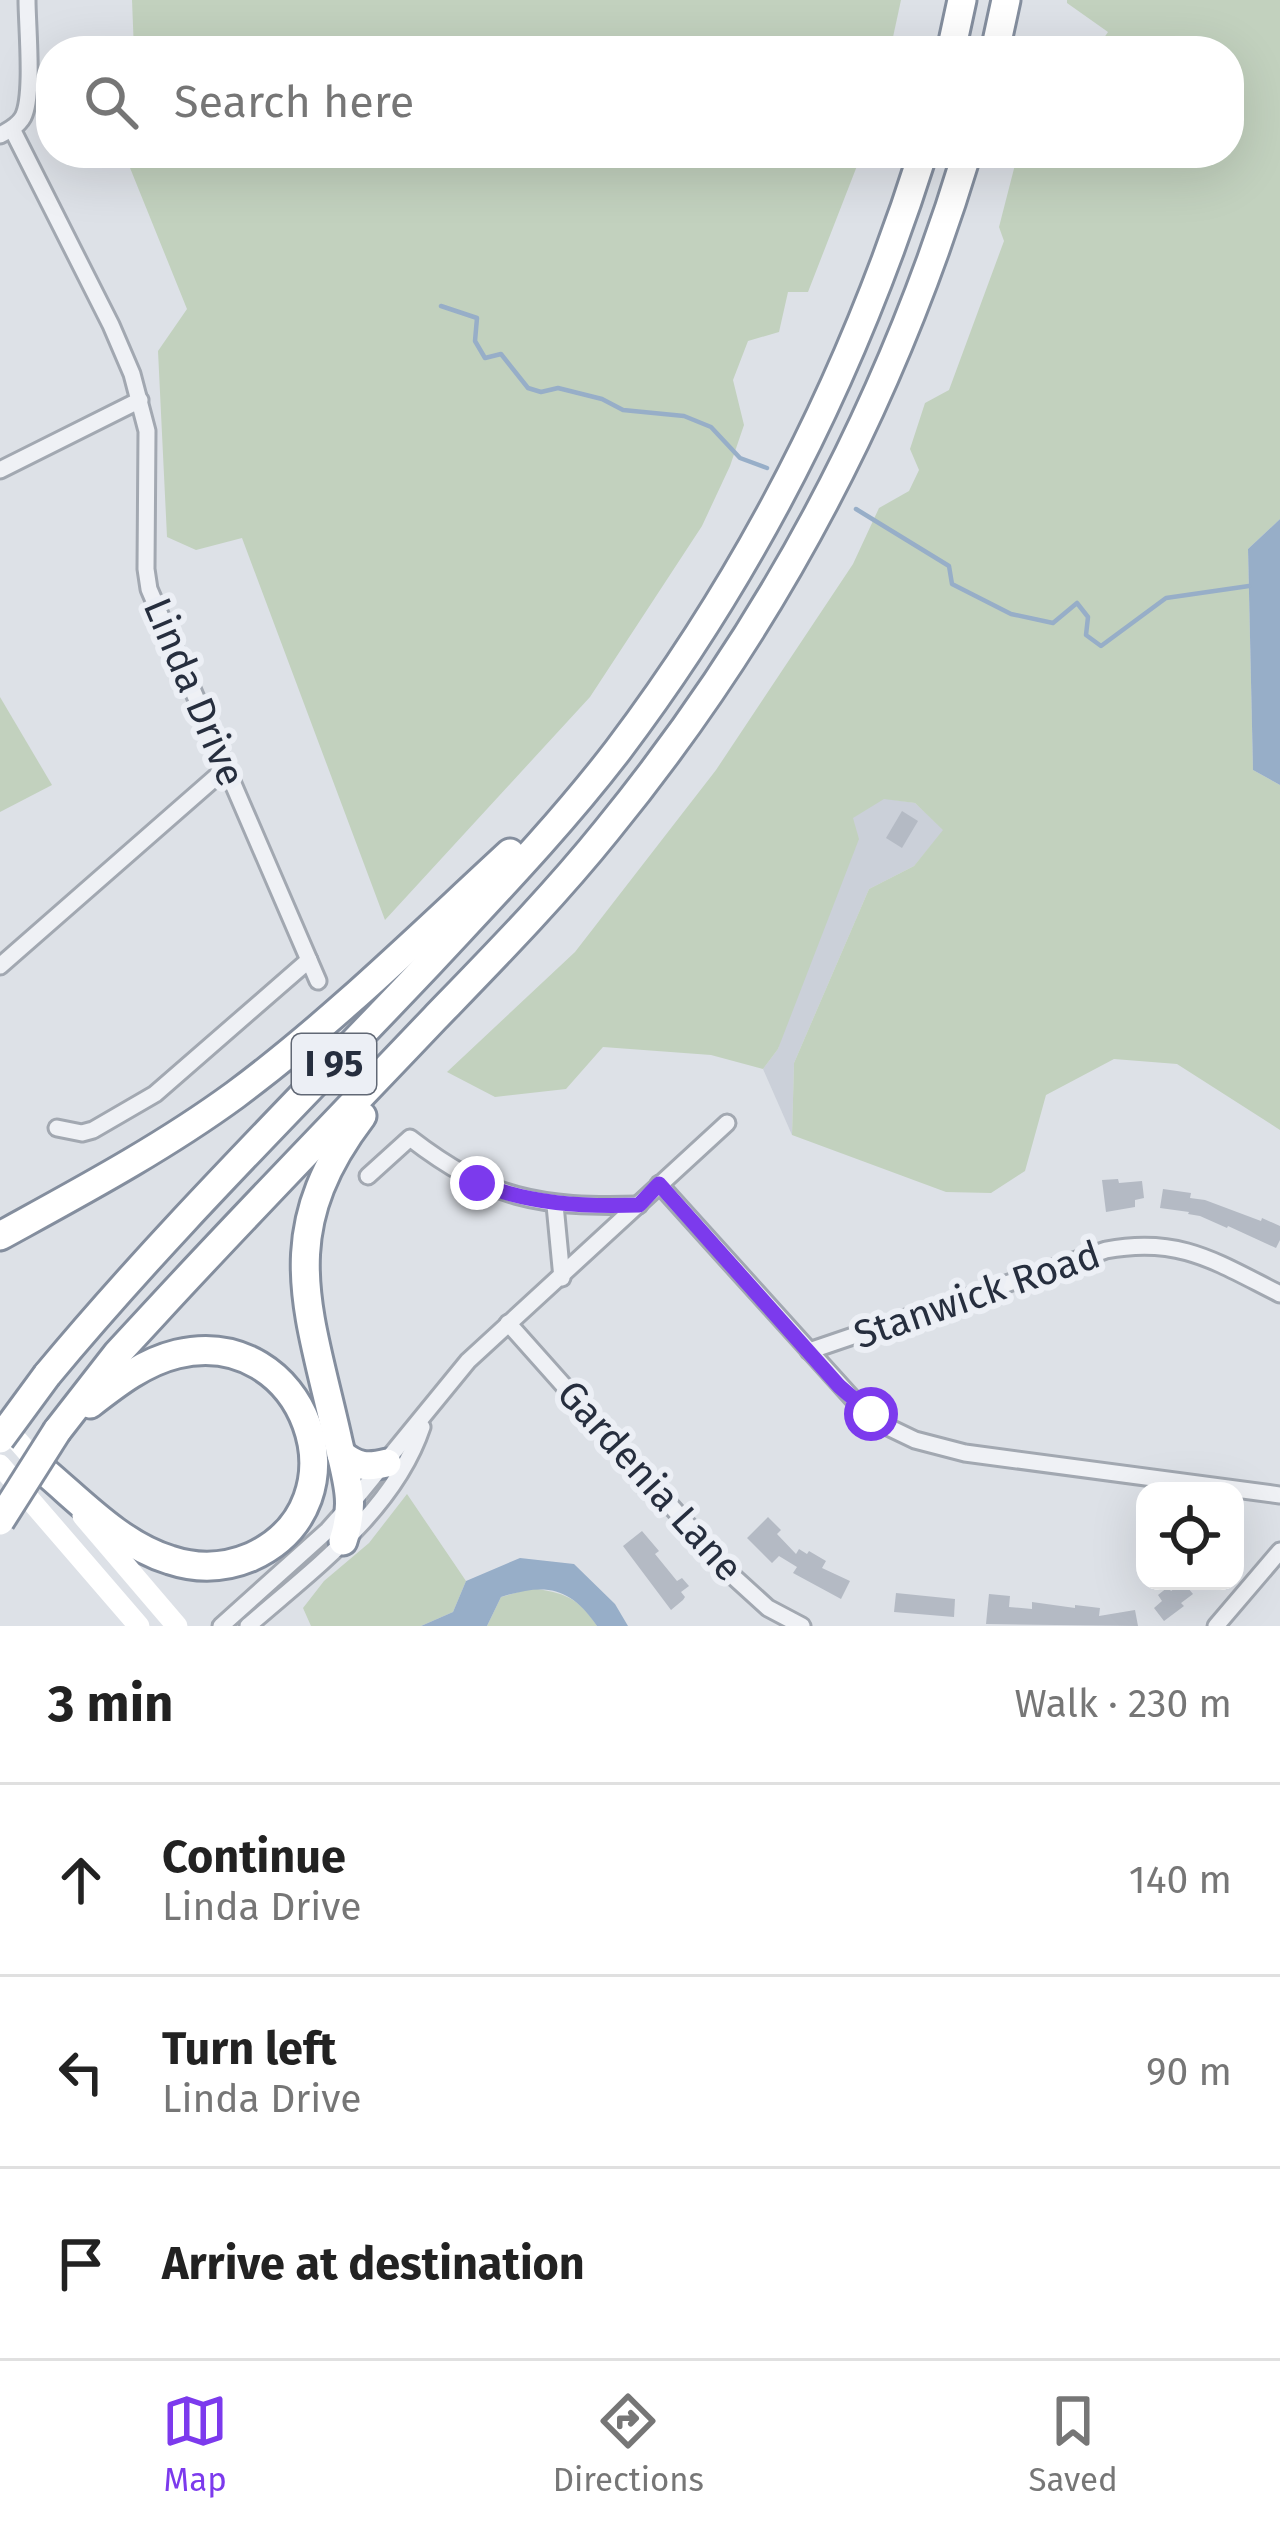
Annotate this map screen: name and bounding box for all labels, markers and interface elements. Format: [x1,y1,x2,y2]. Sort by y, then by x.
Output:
search box [36,36,1244,168]
icon: search [78,69,144,135]
text: Search here [174,75,414,129]
street label: Linda Drive [134,591,254,793]
road number: I 95 [292,1034,376,1094]
route end [450,1156,504,1210]
street label: Stanwick Road [848,1231,1106,1359]
street label: Gardenia Lane [548,1371,752,1591]
route start [844,1387,898,1441]
map controls [1136,1482,1244,1590]
button: locate [1136,1482,1244,1590]
text: 3 min [48,1673,174,1735]
text: Walk · 230 m [1015,1681,1232,1727]
text: Continue [162,1830,346,1884]
icon: ahead [48,1847,114,1913]
text: 140 m [1129,1857,1232,1903]
text: Linda Drive [162,1884,362,1930]
text: Turn left [162,2022,336,2076]
icon: left [48,2039,114,2105]
text: 90 m [1146,2049,1232,2095]
text: Linda Drive [162,2076,362,2122]
icon: arrive [48,2231,114,2297]
text: Arrive at destination [162,2237,585,2291]
tab: Map [162,2388,228,2500]
tab: Directions [553,2388,704,2500]
tab: Saved [1028,2388,1118,2500]

